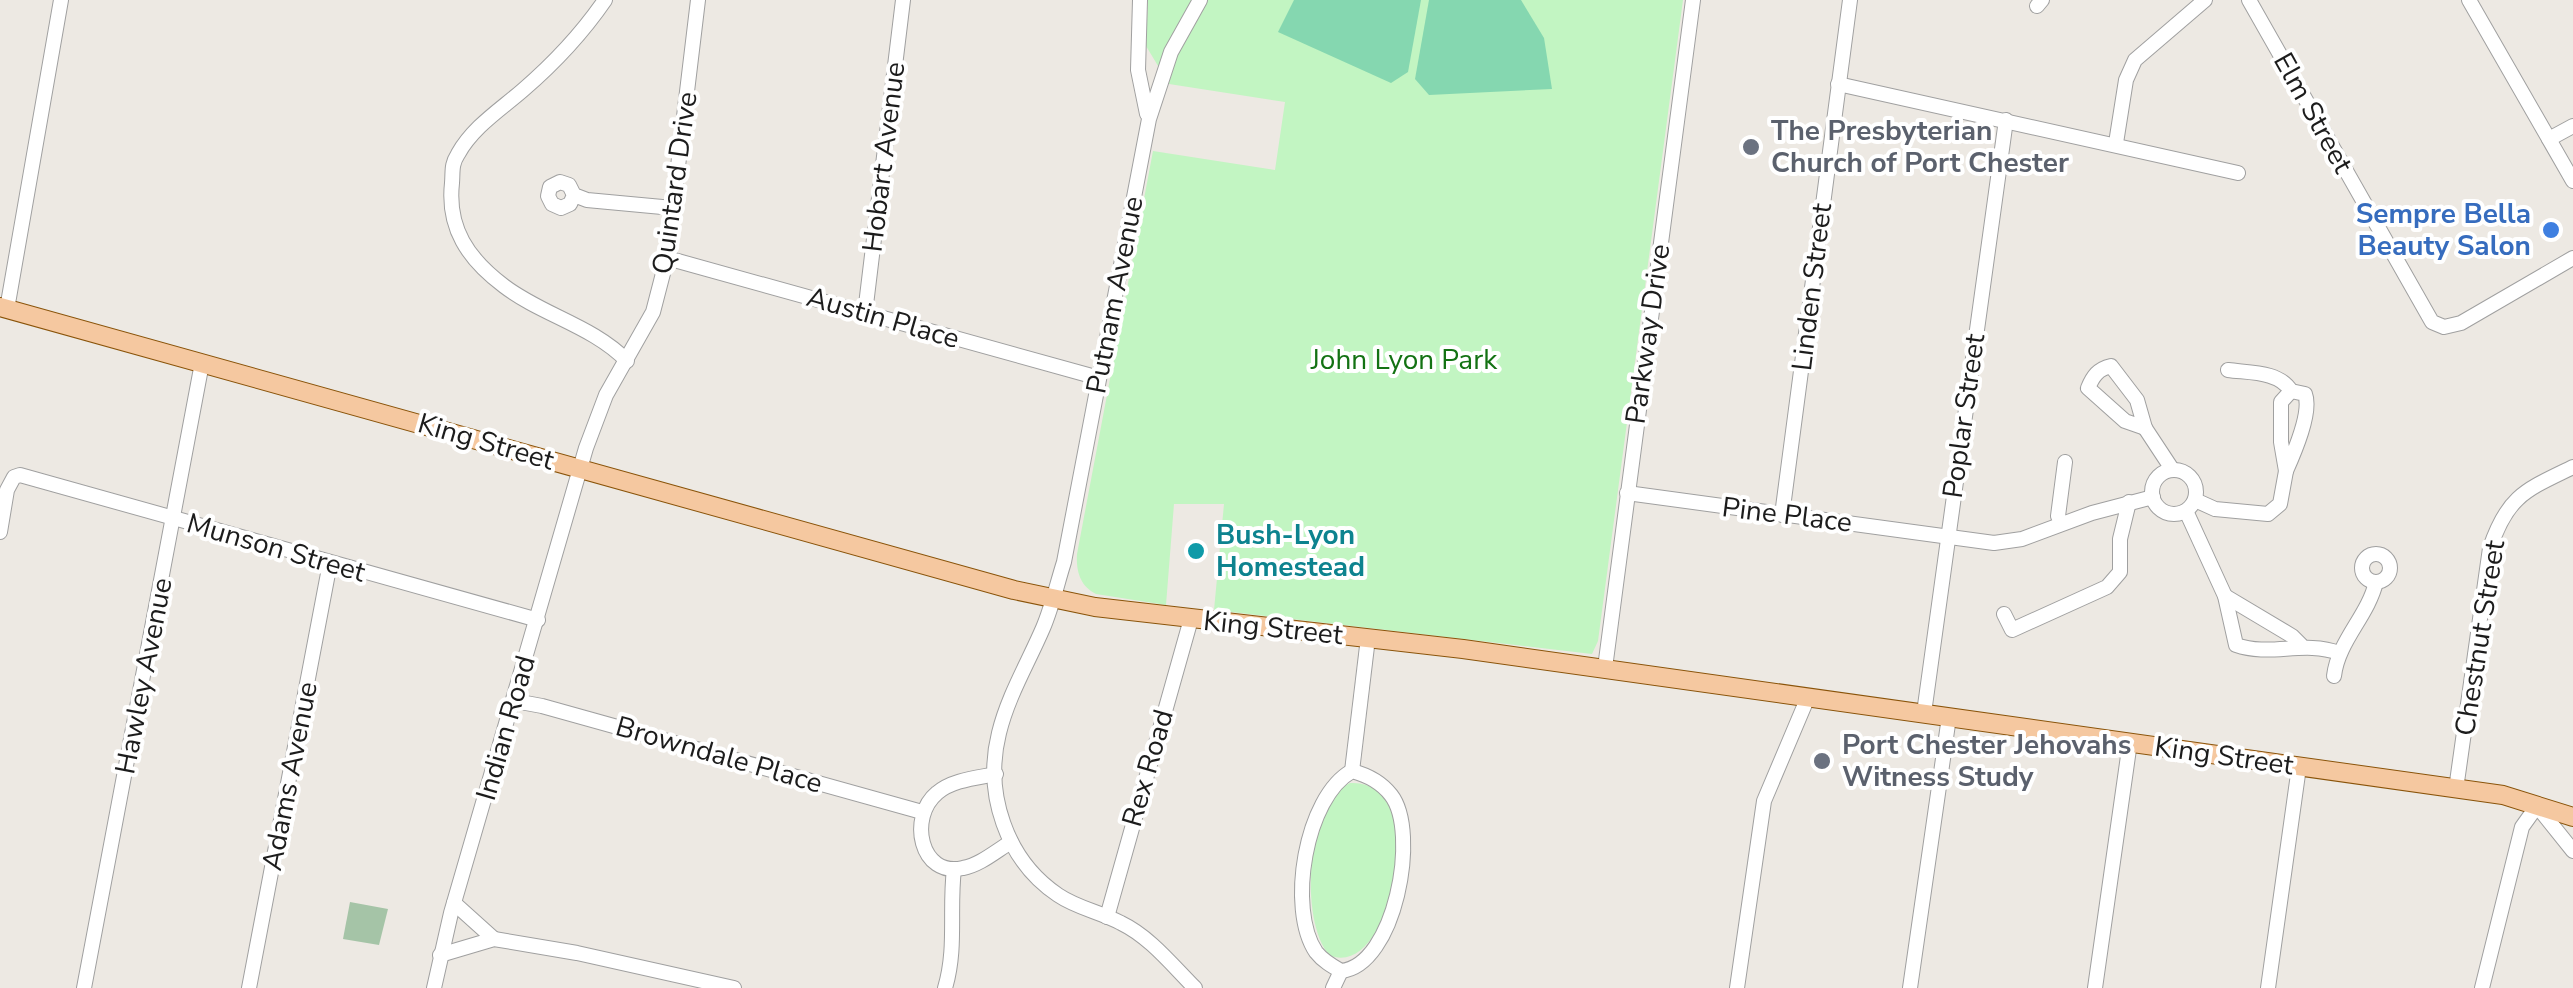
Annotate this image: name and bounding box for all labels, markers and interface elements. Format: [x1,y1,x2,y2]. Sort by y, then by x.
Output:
street label: Elm Street [2264,46,2362,180]
street label: Hobart Avenue [853,60,915,254]
street label: Quintard Drive [643,89,707,277]
place label: The Presbyterian Church of Port Chester [1771,112,2069,182]
marker: The Presbyterian Church of Port Chester [1740,136,1762,158]
street label: Putnam Avenue [1077,193,1153,397]
place label: Sempre Bella Beauty Salon [2356,195,2531,265]
street label: Linden Street [1783,201,1841,373]
marker: Sempre Bella Beauty Salon [2540,219,2562,241]
street label: Parkway Drive [1617,242,1679,426]
street label: Austin Place [802,278,964,358]
street label: Poplar Street [1934,331,1994,501]
park label: John Lyon Park [1310,341,1498,379]
street label: King Street [414,404,559,480]
street label: Pine Place [1720,488,1854,542]
street label: Munson Street [182,504,370,592]
place label: Bush-Lyon Homestead [1216,516,1365,586]
street label: Chestnut Street [2446,537,2514,739]
marker: Bush-Lyon Homestead [1185,540,1207,562]
street label: Hawley Avenue [106,575,182,777]
street label: King Street [1201,602,1345,654]
street label: Indian Road [467,651,545,805]
street label: Adams Avenue [253,678,327,874]
street label: Rex Road [1113,705,1183,831]
street label: Browndale Place [611,707,827,803]
place label: Port Chester Jehovahs Witness Study [1842,726,2131,796]
street label: King Street [2152,727,2296,785]
marker: Port Chester Jehovahs Witness Study [1811,750,1833,772]

